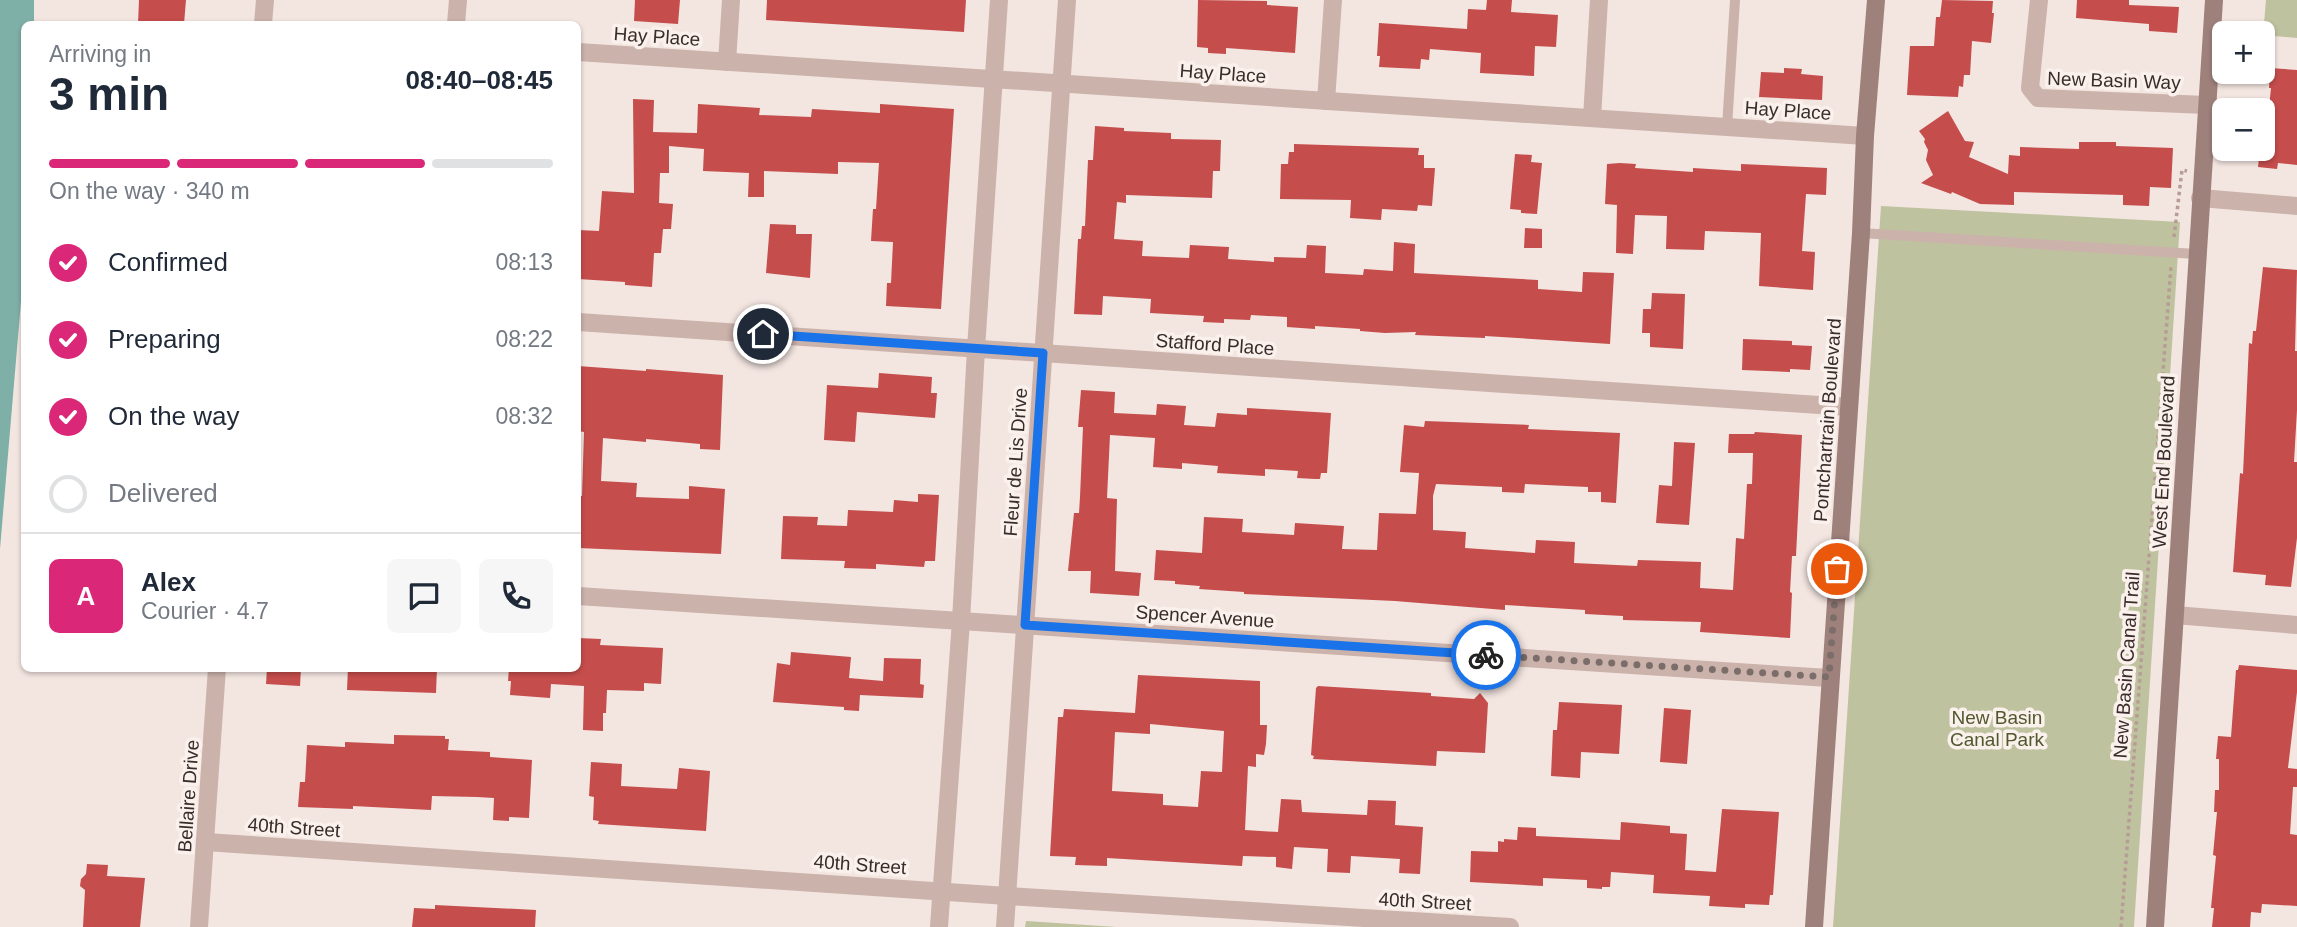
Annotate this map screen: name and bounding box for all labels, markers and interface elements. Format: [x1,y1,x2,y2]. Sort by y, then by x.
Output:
map controls [2212,21,2275,161]
button: + [2212,21,2275,84]
street label: Hay Place [613,23,701,50]
text: Arriving in [49,41,151,67]
street label: Hay Place [1179,60,1267,87]
text: 08:40–08:45 [406,65,553,95]
text: 3 min [49,68,169,120]
street label: New Basin Way [2047,68,2182,93]
street label: Hay Place [1744,97,1832,124]
button: − [2212,98,2275,161]
text: On the way · 340 m [49,178,250,204]
icon: check [49,244,87,282]
text: Confirmed [108,247,228,277]
text: 08:13 [495,249,553,275]
pin [733,304,793,364]
icon: home [744,315,782,353]
street label: Pontchartrain Boulevard [1810,318,1845,522]
icon: check [49,321,87,359]
text: Preparing [108,324,221,354]
text: 08:22 [495,326,553,352]
street label: Stafford Place [1155,330,1275,359]
street label: West End Boulevard [2148,375,2179,549]
street label: Fleur de Lis Drive [1000,387,1031,537]
icon: check [49,398,87,436]
text: On the way [108,401,240,431]
text: 08:32 [495,403,553,429]
text: Delivered [108,478,218,508]
pin [1807,539,1867,599]
icon: bag [1818,550,1856,588]
button: chat [387,559,461,633]
button: phone [479,559,553,633]
text: Alex [141,567,196,597]
street label: New Basin Canal Trail [2110,571,2143,759]
text: A [77,581,95,611]
text: Courier · 4.7 [141,598,269,624]
street label: Spencer Avenue [1135,601,1275,632]
courier [1451,620,1521,690]
icon: bike [1467,636,1505,674]
park label: New Basin Canal Park [1950,707,2044,750]
street label: Bellaire Drive [174,739,203,853]
street label: 40th Street [247,814,342,841]
street label: 40th Street [813,851,908,878]
street label: 40th Street [1378,889,1473,914]

